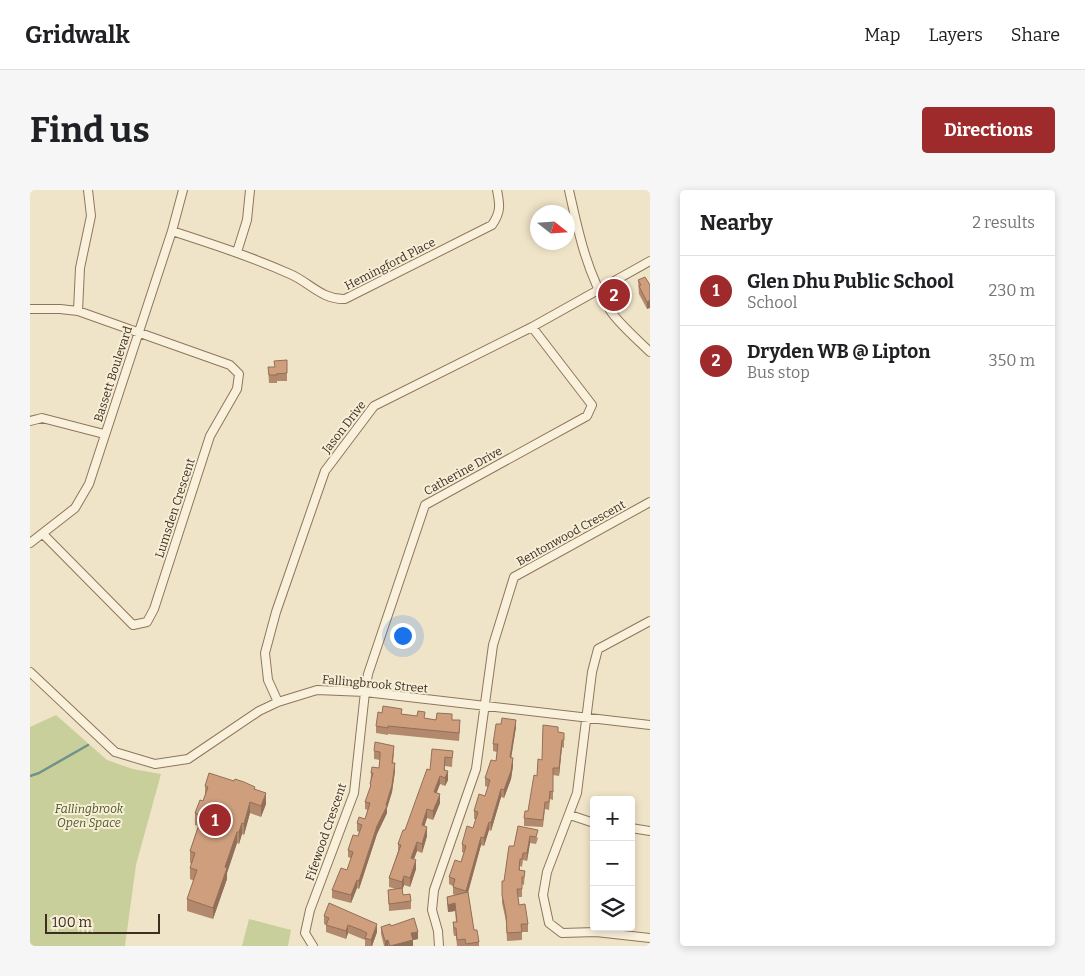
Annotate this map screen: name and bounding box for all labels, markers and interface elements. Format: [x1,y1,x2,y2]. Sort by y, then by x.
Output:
text: Gridwalk [25,21,130,49]
text: Map [864,24,900,46]
text: Layers [928,24,983,46]
text: Share [1011,24,1060,46]
button: Directions [922,107,1055,153]
text: Find us [30,109,150,151]
north arrow [530,205,575,250]
text: Nearby [700,210,773,236]
text: 2 results [972,213,1035,232]
street label: Hemingford Place [342,235,438,293]
text: Glen Dhu Public School [747,270,954,293]
pin: 2 [598,276,630,314]
text: 1 [713,281,719,300]
text: 230 m [988,281,1035,300]
text: School [747,293,797,312]
street label: Bassett Boulevard [91,324,135,424]
text: Dryden WB @ Lipton [747,340,930,363]
text: 2 [711,351,721,370]
text: 350 m [989,351,1035,370]
text: Bus stop [747,363,810,382]
street label: Jason Drive [319,398,369,457]
street label: Catherine Drive [421,444,505,498]
street label: Lumsden Crescent [152,456,198,560]
street label: Bentonwood Crescent [514,497,628,569]
your location [390,623,416,649]
street label: Fallingbrook Street [321,672,429,696]
street label: Fifewood Crescent [303,781,349,883]
map controls [590,796,635,931]
button: + [590,796,635,841]
pin: 1 [199,801,231,839]
park label: Fallingbrook Open Space [55,802,124,830]
button: − [590,841,635,886]
button: layers [590,886,635,931]
scale bar [45,911,160,934]
text: 100 m [52,914,92,931]

